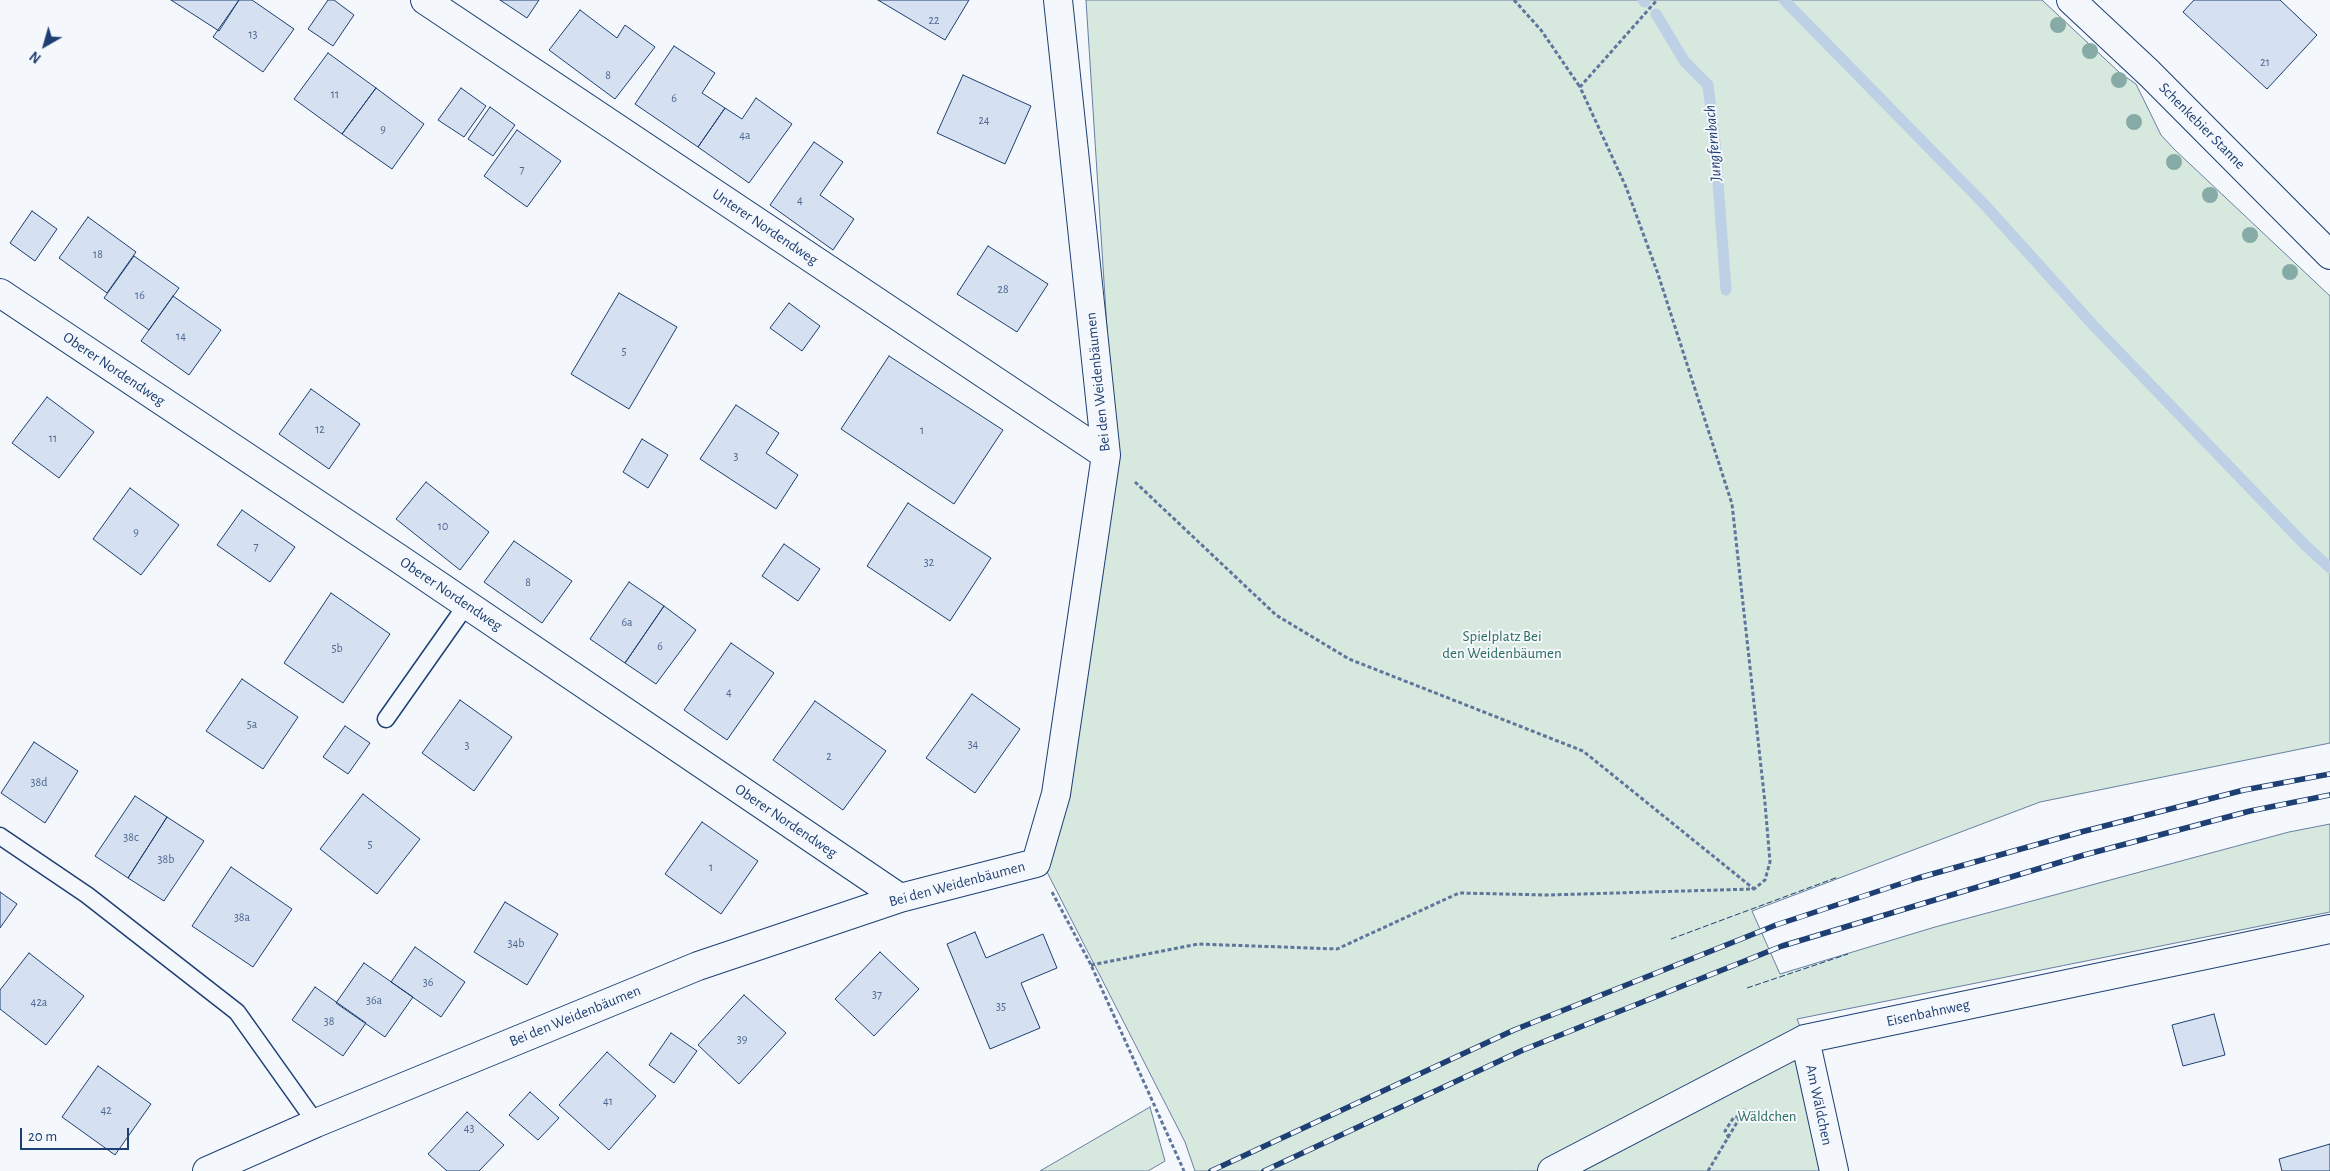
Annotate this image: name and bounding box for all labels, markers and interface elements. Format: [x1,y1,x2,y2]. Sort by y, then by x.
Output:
house number: 22 [929,13,939,27]
north arrow [20,20,70,70]
house number: 13 [248,27,258,41]
text: N [28,48,44,65]
house number: 21 [2260,55,2270,69]
house number: 8 [605,68,611,82]
street label: Schenkebier Stanne [2155,79,2249,173]
house number: 11 [331,87,339,101]
house number: 6 [671,91,677,105]
water label: Jungfernbach [1700,104,1726,182]
house number: 24 [978,113,990,127]
house number: 9 [380,122,386,136]
house number: 4a [739,128,751,142]
house number: 7 [519,162,525,176]
street label: Unterer Nordendweg [709,185,821,269]
house number: 4 [797,193,803,207]
house number: 18 [93,247,103,261]
house number: 28 [997,282,1009,296]
house number: 16 [135,288,145,302]
street label: Bei den Weidenbäumen [1082,311,1114,453]
street label: Oberer Nordendweg [59,328,169,410]
house number: 14 [176,329,186,343]
house number: 5 [621,344,627,358]
house number: 12 [315,422,325,436]
house number: 1 [920,423,924,437]
house number: 11 [49,431,57,445]
house number: 3 [734,449,738,463]
house number: 10 [438,519,448,533]
house number: 9 [133,525,139,539]
house number: 7 [253,539,259,553]
street label: Oberer Nordendweg [396,553,506,635]
house number: 32 [924,555,934,569]
house number: 8 [525,575,531,589]
house number: 6a [621,615,633,629]
park label: Spielplatz Bei den Weidenbäumen [1442,627,1562,662]
house number: 6 [657,639,663,653]
house number: 5b [331,641,343,655]
house number: 4 [726,685,732,699]
house number: 5a [247,717,257,731]
house number: 34 [968,737,978,751]
house number: 3 [465,738,469,752]
house number: 2 [826,749,832,763]
house number: 38d [31,775,47,789]
street label: Oberer Nordendweg [731,780,841,862]
house number: 38c [123,830,139,844]
house number: 5 [367,837,373,851]
house number: 38b [158,852,174,866]
street label: Bei den Weidenbäumen [887,857,1027,911]
house number: 1 [709,860,713,874]
house number: 38a [234,910,250,924]
house number: 34b [508,936,524,950]
house number: 36 [423,975,433,989]
street label: Bei den Weidenbäumen [507,981,643,1051]
house number: 37 [872,987,882,1001]
house number: 36a [366,993,382,1007]
house number: 42a [31,995,47,1009]
street label: Eisenbahnweg [1885,995,1971,1031]
house number: 35 [996,999,1006,1013]
house number: 38 [324,1014,334,1028]
house number: 39 [737,1032,747,1046]
street label: Am Wäldchen [1802,1063,1836,1147]
house number: 41 [603,1094,613,1108]
house number: 42 [100,1103,112,1117]
park label: Wäldchen [1737,1107,1797,1125]
scale bar [22,1118,131,1150]
house number: 43 [464,1121,474,1135]
text: 20 m [28,1129,57,1144]

